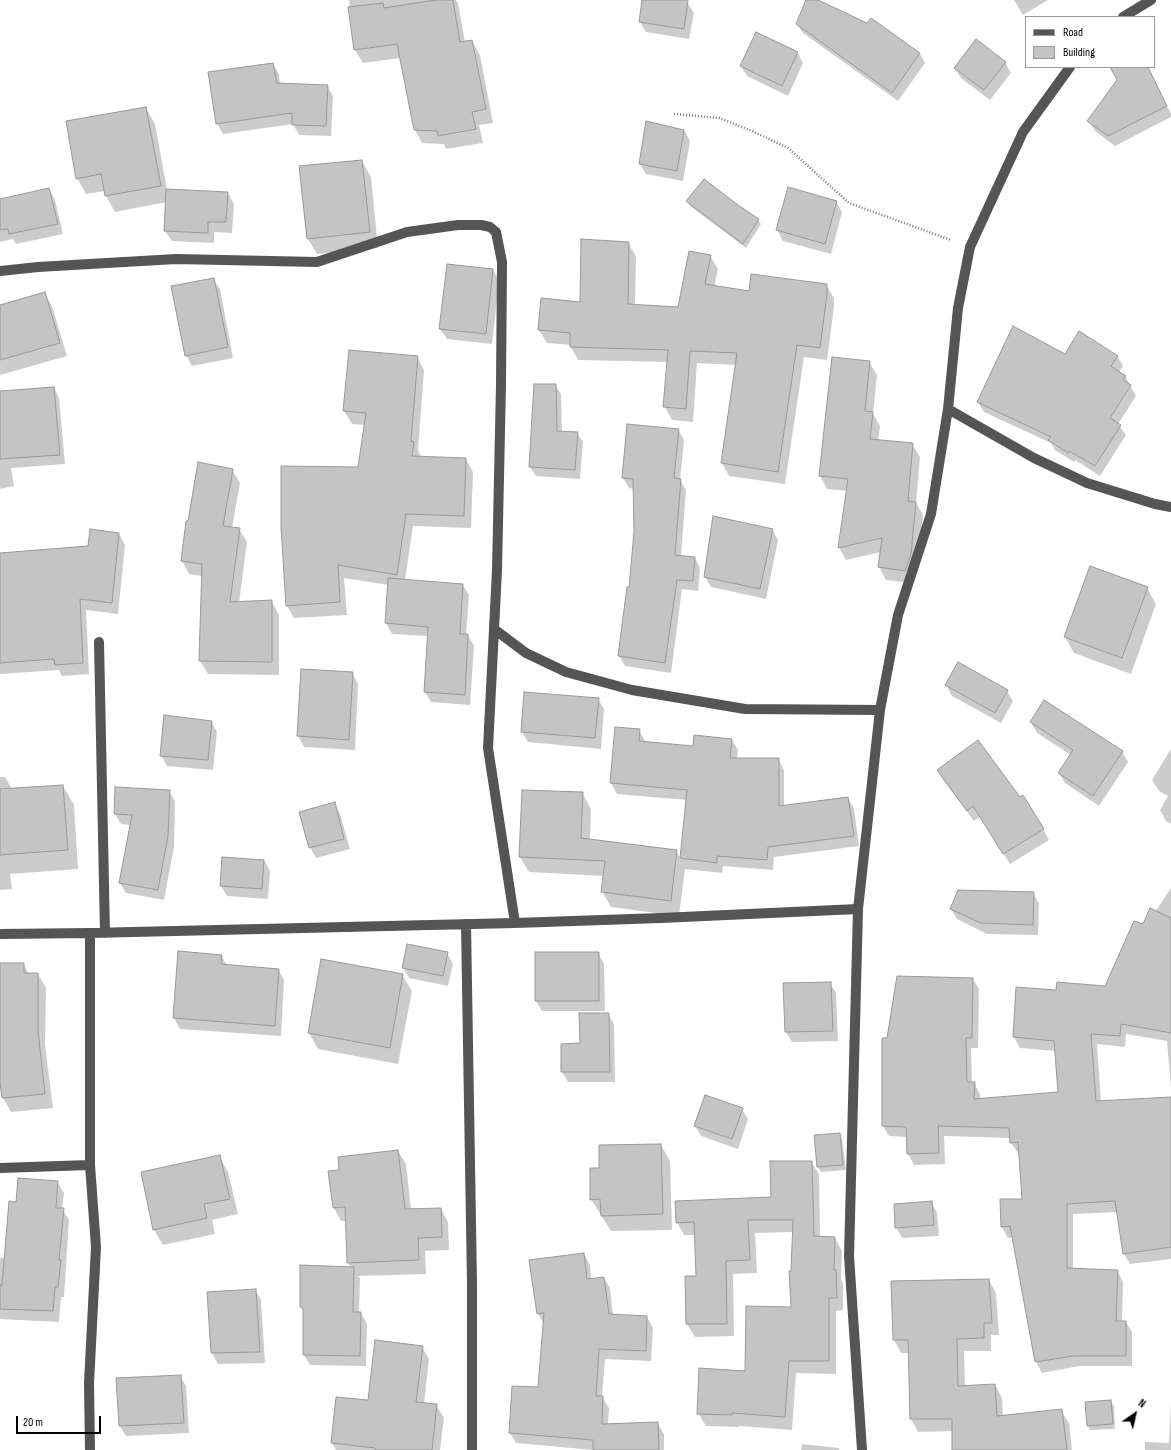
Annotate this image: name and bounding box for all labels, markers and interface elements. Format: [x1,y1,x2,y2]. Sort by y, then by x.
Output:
legend [1025,16,1155,68]
text: Road [1063,25,1083,40]
text: Building [1063,45,1095,60]
north arrow [1115,1394,1155,1434]
text: N [1136,1397,1148,1411]
scale bar [18,1408,103,1434]
text: 20 m [23,1415,43,1430]

